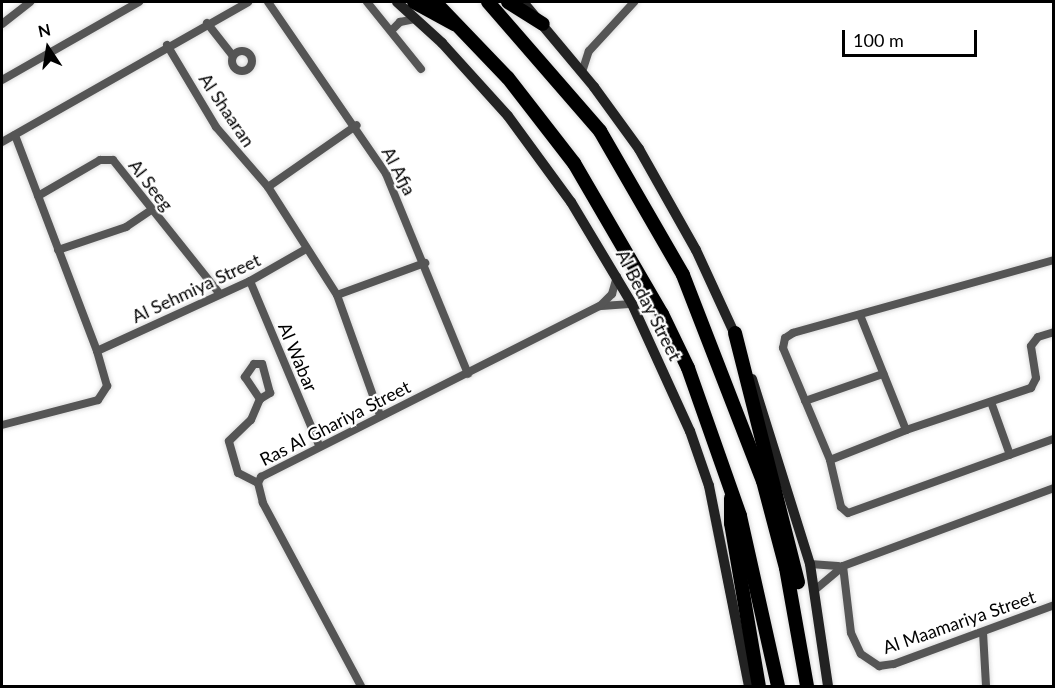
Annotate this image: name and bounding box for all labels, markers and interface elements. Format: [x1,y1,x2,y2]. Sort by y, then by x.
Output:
north arrow [18,18,78,78]
scale bar [845,18,980,56]
text: N [36,19,52,40]
text: 100 m [853,29,904,51]
street label: Al Shaaran [195,69,259,151]
street label: Al Afja [377,143,421,199]
street label: Al Seeg [124,155,178,215]
street label: Al Beday Street [612,246,686,364]
street label: Al Sehmiya Street [128,249,264,327]
street label: Al Wabar [274,319,322,395]
street label: Ras Al Ghariya Street [256,376,414,470]
street label: Al Maamariya Street [880,586,1038,658]

